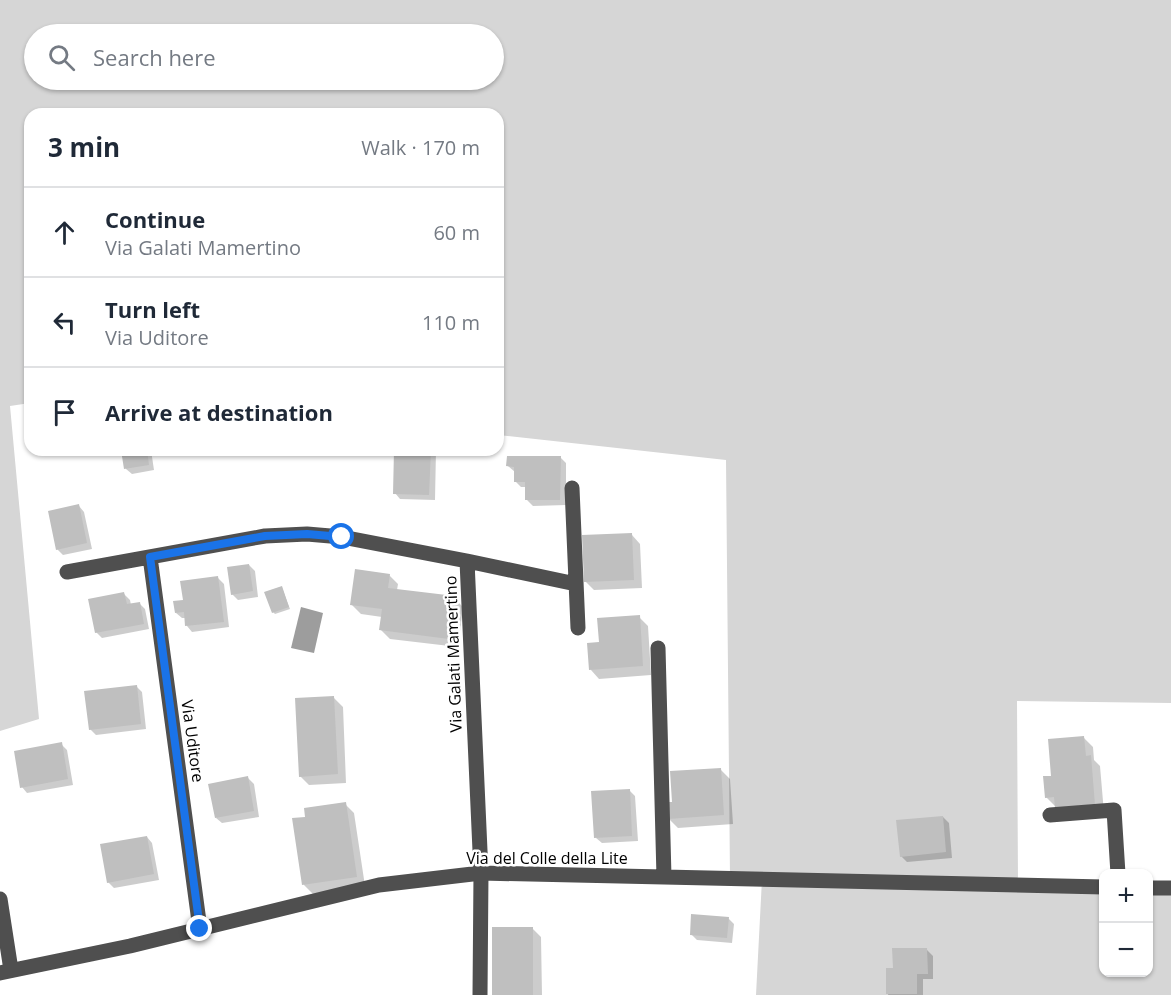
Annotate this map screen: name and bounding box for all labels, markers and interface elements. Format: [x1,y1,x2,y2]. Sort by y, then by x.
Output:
search box [24,24,504,90]
icon: search [45,41,78,74]
text: Search here [93,42,216,72]
text: 3 min [48,129,120,165]
text: Walk · 170 m [361,134,480,161]
text: Continue [105,204,205,234]
icon: ahead [48,216,81,249]
text: 60 m [433,219,480,246]
text: Via Galati Mamertino [105,234,301,261]
text: Turn left [105,294,200,324]
icon: left [48,306,81,339]
text: 110 m [422,309,480,336]
text: Via Uditore [105,324,209,351]
icon: arrive [48,396,81,429]
text: Arrive at destination [105,397,333,427]
route start [328,523,354,549]
street label: Via Galati Mamertino [439,575,467,733]
street label: Via Uditore [176,698,210,784]
street label: Via del Colle della Lite [466,847,628,869]
map controls [1099,869,1153,977]
button: + [1099,869,1153,923]
route end [186,915,212,941]
button: − [1099,923,1153,977]

